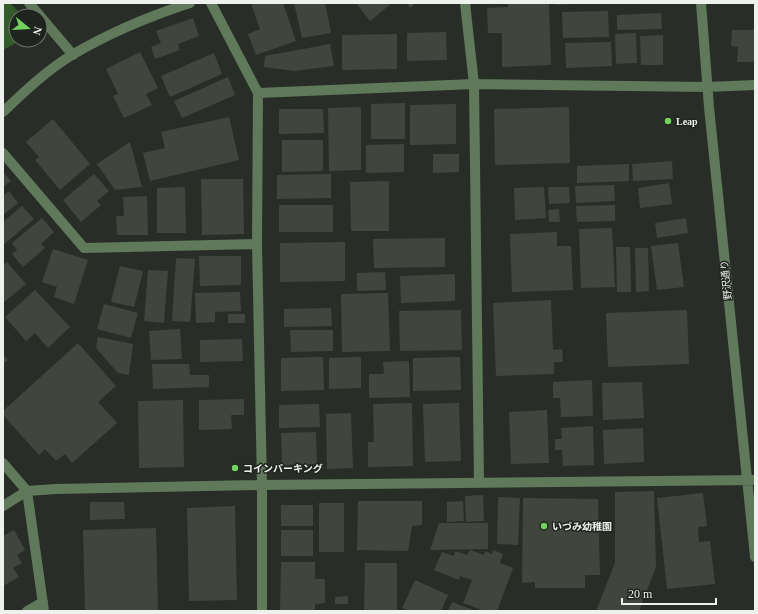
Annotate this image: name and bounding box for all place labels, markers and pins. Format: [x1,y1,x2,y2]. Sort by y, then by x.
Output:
marker: Leap [663,116,673,126]
place label: Leap [676,116,698,127]
marker: コインパーキング [230,463,240,473]
place label: コインパーキング [243,463,323,474]
marker: いづみ幼稚園 [539,521,549,531]
place label: いづみ幼稚園 [552,521,612,532]

